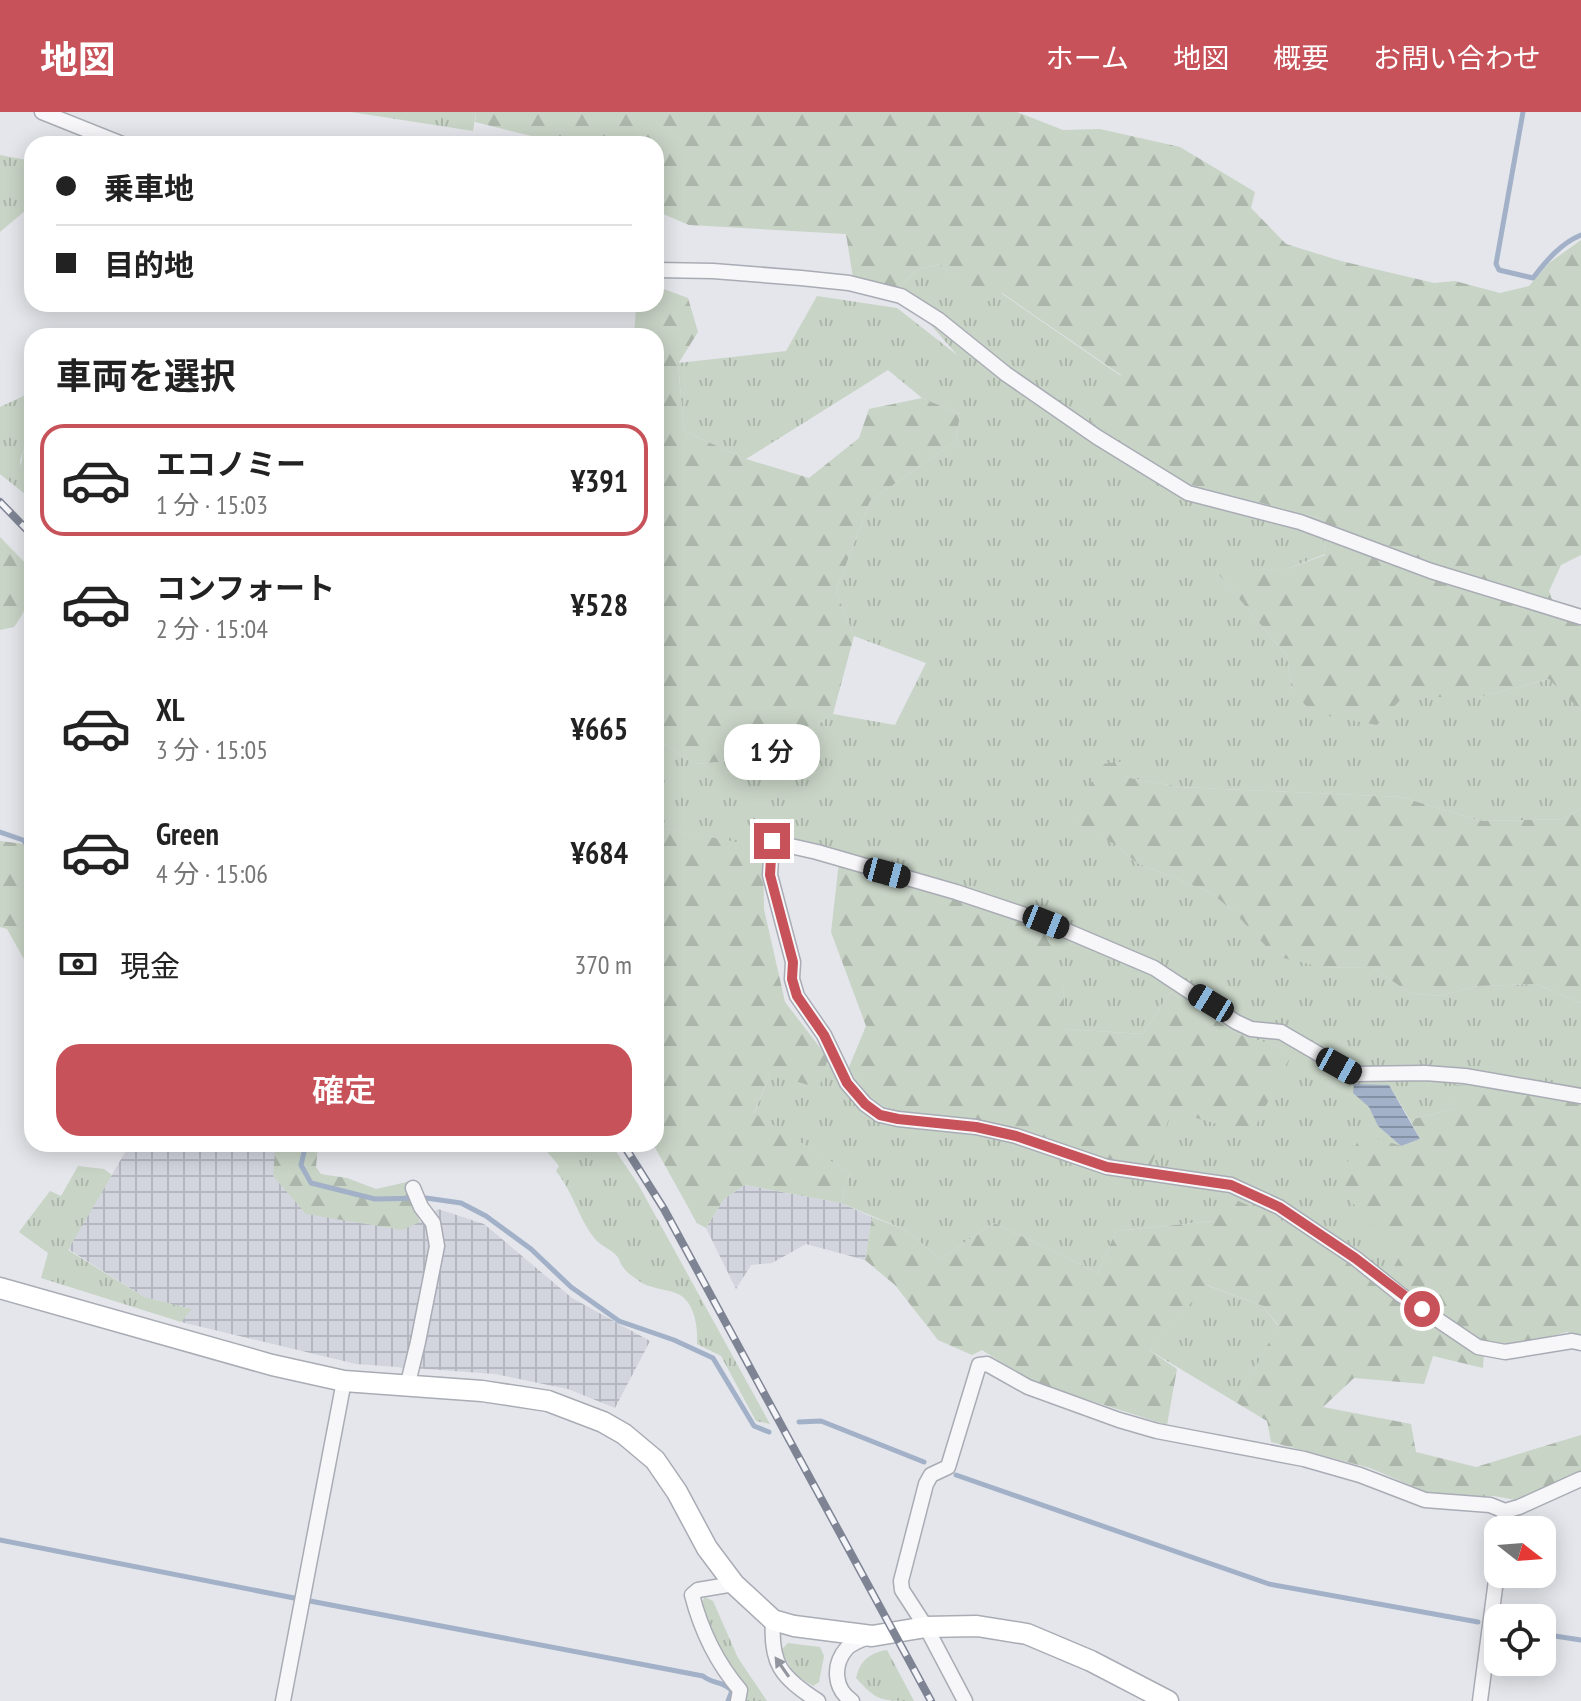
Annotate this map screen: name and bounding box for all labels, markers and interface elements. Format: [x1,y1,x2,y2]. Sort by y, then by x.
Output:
text: 地図 [40,34,116,83]
text: ホーム [1046,39,1129,76]
text: 地図 [1173,39,1229,76]
text: 概要 [1273,39,1329,76]
text: お問い合わせ [1373,39,1541,76]
text: 乗車地 [104,168,194,207]
text: 目的地 [104,245,194,284]
text: 車両を選択 [56,352,236,399]
icon: car [60,444,132,516]
text: エコノミー [156,444,306,483]
text: ¥391 [571,461,628,500]
text: 1 分 · 15:03 [156,488,268,521]
icon: car [60,568,132,640]
text: コンフォート [156,568,335,607]
text: ¥528 [571,585,628,624]
text: 2 分 · 15:04 [156,612,268,645]
text: XL [156,690,185,729]
icon: car [60,692,132,764]
text: ¥665 [571,709,628,748]
callout: 1 分 [724,725,820,781]
text: 3 分 · 15:05 [156,733,268,766]
text: 1 分 [750,735,794,768]
text: Green [156,814,219,853]
icon: car [60,816,132,888]
route end [754,823,790,859]
text: ¥684 [571,833,628,872]
car [861,855,913,891]
text: 4 分 · 15:06 [156,857,268,890]
car [1019,902,1073,942]
icon: cash [56,942,100,986]
text: 現金 [120,946,180,985]
text: 370 m [574,948,632,981]
car [1184,980,1238,1026]
button: 確定 [56,1044,632,1136]
car [1312,1044,1366,1088]
route start [1404,1291,1440,1327]
north arrow [1484,1516,1556,1588]
map controls [1484,1516,1556,1676]
button: locate [1484,1604,1556,1676]
one-way arrow [775,1657,790,1678]

